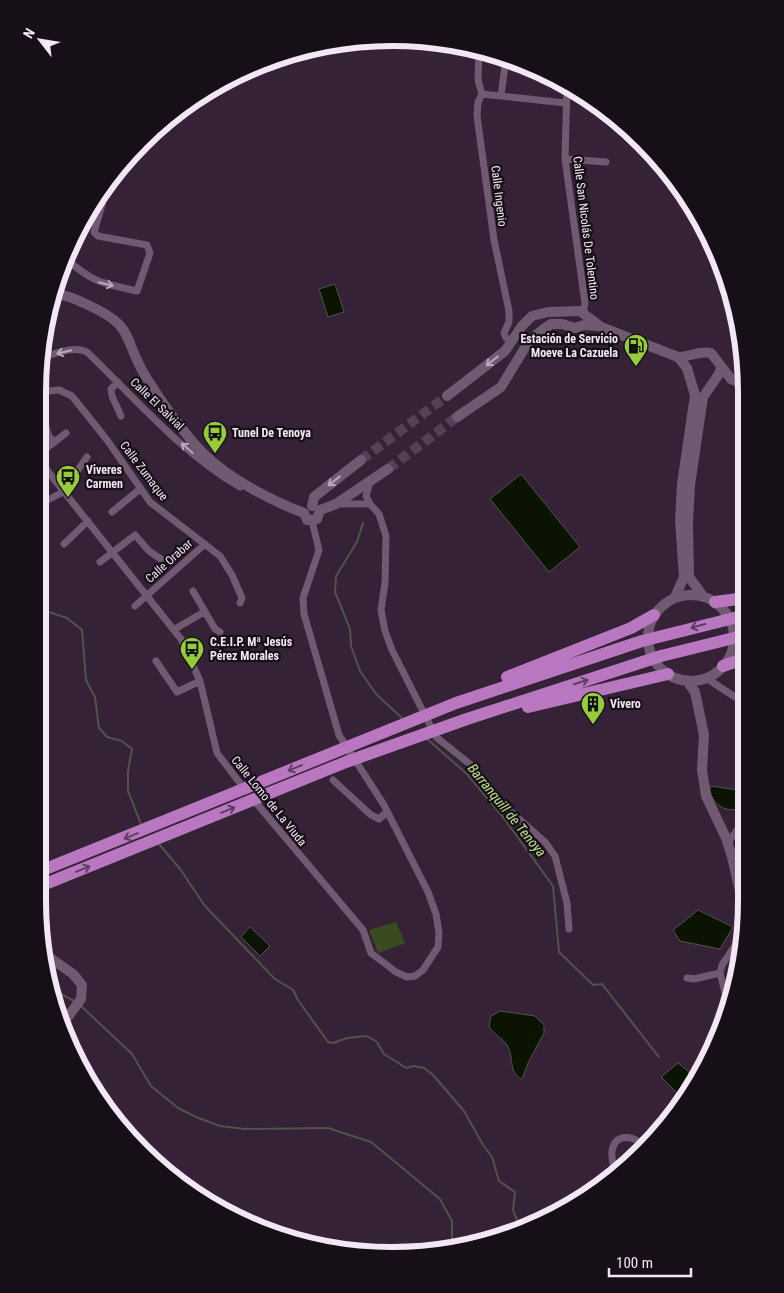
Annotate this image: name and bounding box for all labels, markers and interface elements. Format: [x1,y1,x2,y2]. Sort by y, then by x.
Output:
north arrow [15,15,65,65]
text: N [20,26,38,41]
street label: Calle San Nicolás De Tolentino [570,155,602,301]
street label: Calle Ingenio [488,165,510,227]
one-way arrow [98,280,114,289]
place label: Estación de Servicio Moeve La Cazuela [520,332,618,360]
fuel station icon: Estación de Servicio Moeve La Cazuela [623,333,649,367]
one-way arrow [57,348,73,357]
one-way arrow [485,356,499,366]
street label: Calle El Salvial [127,375,187,433]
bus stop icon: Tunel De Tenoya [202,420,228,454]
place label: Tunel De Tenoya [232,426,311,440]
street label: Calle Zumaque [117,439,171,504]
one-way arrow [180,442,193,454]
place label: Viveres Carmen [86,463,123,491]
bus stop icon: Viveres Carmen [55,464,81,498]
one-way arrow [327,476,340,487]
street label: Calle Orabar [143,536,196,586]
one-way arrow [691,622,707,631]
place label: C.E.I.P. Mª Jesús Pérez Morales [210,635,293,663]
bus stop icon: C.E.I.P. Mª Jesús Pérez Morales [179,636,205,670]
one-way arrow [572,677,588,687]
building icon: Vivero [580,691,606,725]
place label: Vivero [610,697,641,711]
street label: Calle Lomo de La Viuda [228,753,310,849]
water label: Barranquill de Tenoya [465,760,549,860]
one-way arrow [288,763,303,773]
one-way arrow [220,804,235,814]
one-way arrow [124,831,139,841]
one-way arrow [75,864,90,874]
scale bar [609,1246,692,1278]
text: 100 m [616,1254,653,1272]

